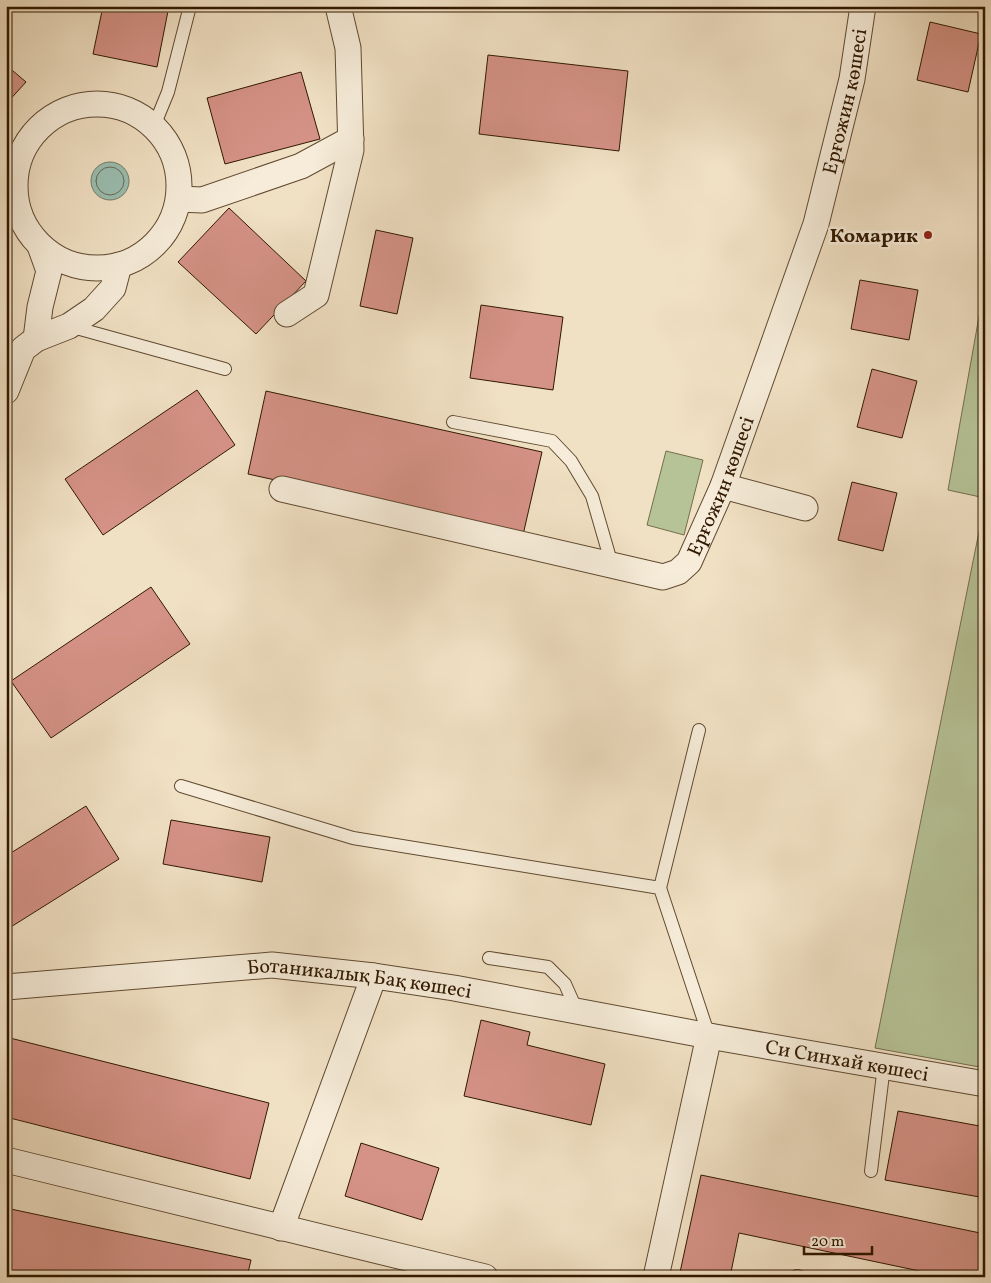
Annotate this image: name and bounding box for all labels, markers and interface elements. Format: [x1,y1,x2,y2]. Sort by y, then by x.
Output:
street label: Ерғожин көшесі [817,27,875,178]
place label: Комарик [830,223,918,251]
marker: Комарик [922,229,934,241]
street label: Ерғожин көшесі [681,413,763,561]
street label: Ботаникалық Бақ көшесі [246,953,474,1007]
street label: Си Синхай көшесі [763,1034,931,1090]
scale bar [804,1223,871,1255]
text: 20 m [811,1232,844,1253]

